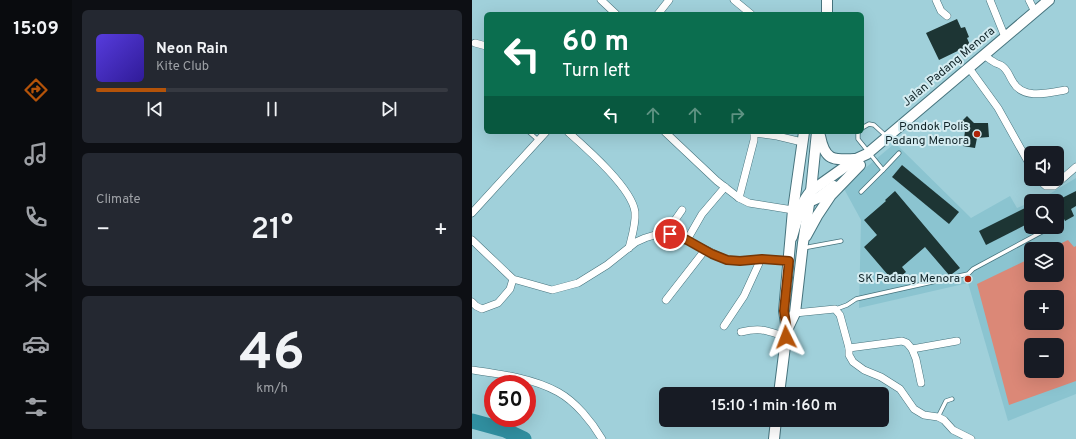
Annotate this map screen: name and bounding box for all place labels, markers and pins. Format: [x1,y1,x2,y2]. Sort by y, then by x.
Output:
place label: Pondok Polis Padang Menora [885,119,969,149]
marker: Pondok Polis Padang Menora [972,129,982,139]
pin [653,217,687,251]
place label: SK Padang Menora [858,271,960,287]
marker: SK Padang Menora [963,274,973,284]

